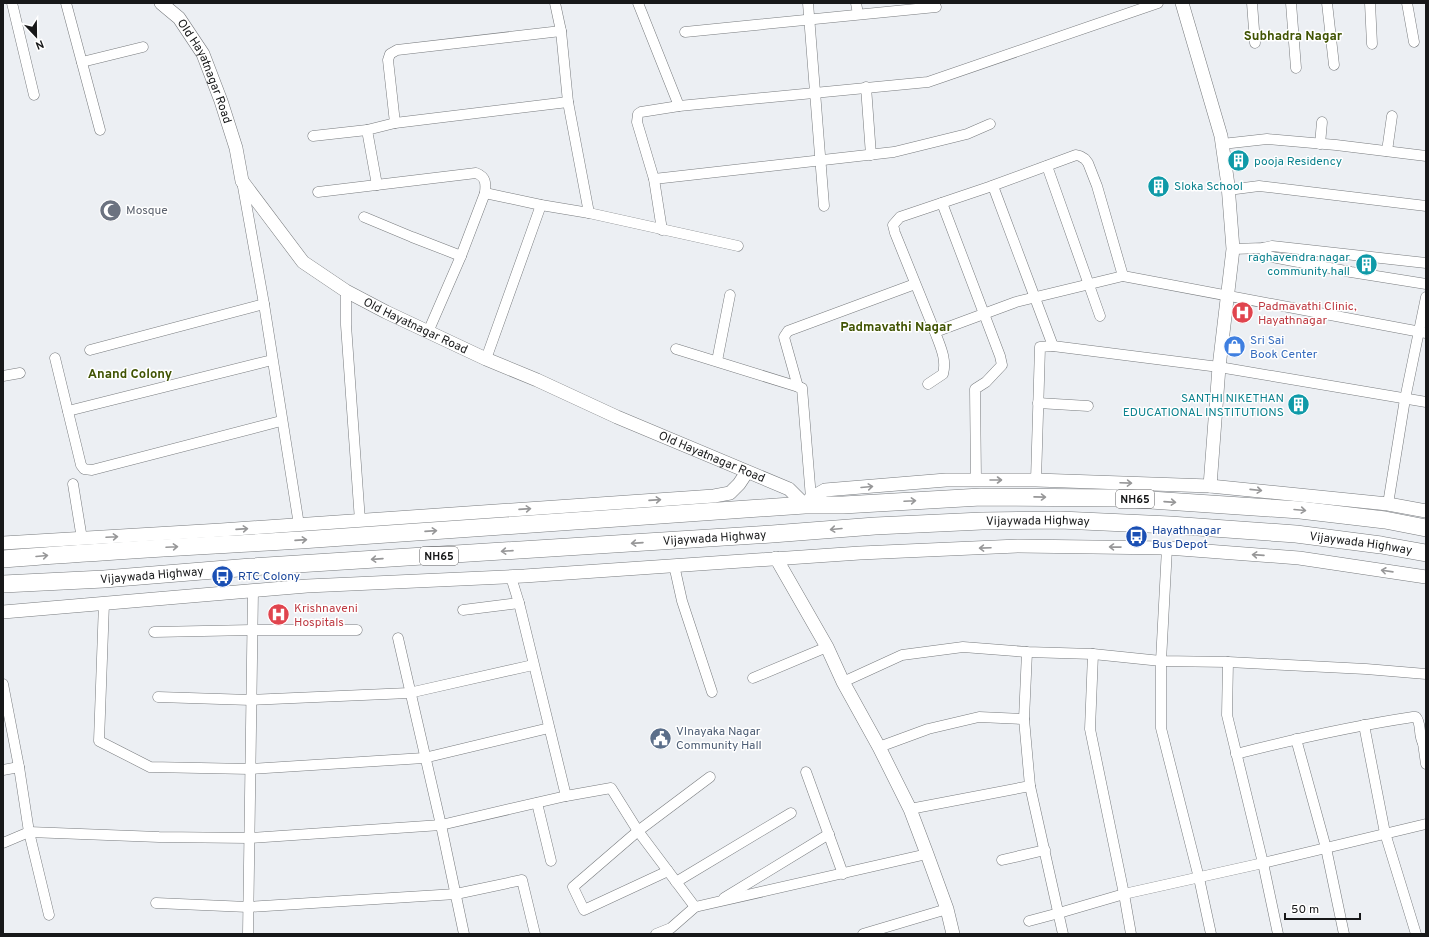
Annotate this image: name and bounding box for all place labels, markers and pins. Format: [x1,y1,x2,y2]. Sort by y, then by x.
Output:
building icon: pooja Residency [1226,148,1252,174]
place label: pooja Residency [1254,154,1342,170]
building icon: Sloka School [1146,173,1172,199]
place label: Sloka School [1174,179,1243,195]
mosque icon: Mosque [97,197,123,223]
place label: Mosque [126,203,168,219]
place label: raghavendra nagar community hall [1248,250,1350,280]
building icon: raghavendra nagar community hall [1353,251,1379,277]
place label: Padmavathi Clinic, Hayathnagar [1258,299,1357,329]
hospital icon: Padmavathi Clinic, Hayathnagar [1230,300,1256,326]
place label: Sri Sai Book Center [1250,333,1318,363]
shop icon: Sri Sai Book Center [1222,334,1248,360]
place label: SANTHI NIKETHAN EDUCATIONAL INSTITUTIONS [1123,391,1284,421]
building icon: SANTHI NIKETHAN EDUCATIONAL INSTITUTIONS [1286,392,1312,418]
place label: Hayathnagar Bus Depot [1152,523,1221,553]
bus stop icon: Hayathnagar Bus Depot [1124,524,1150,550]
bus stop icon: RTC Colony [210,563,236,589]
place label: RTC Colony [238,569,300,585]
place label: Krishnaveni Hospitals [294,601,358,631]
hospital icon: Krishnaveni Hospitals [266,602,292,628]
place label: VInayaka Nagar Community Hall [676,724,762,754]
public building icon: VInayaka Nagar Community Hall [648,725,674,751]

